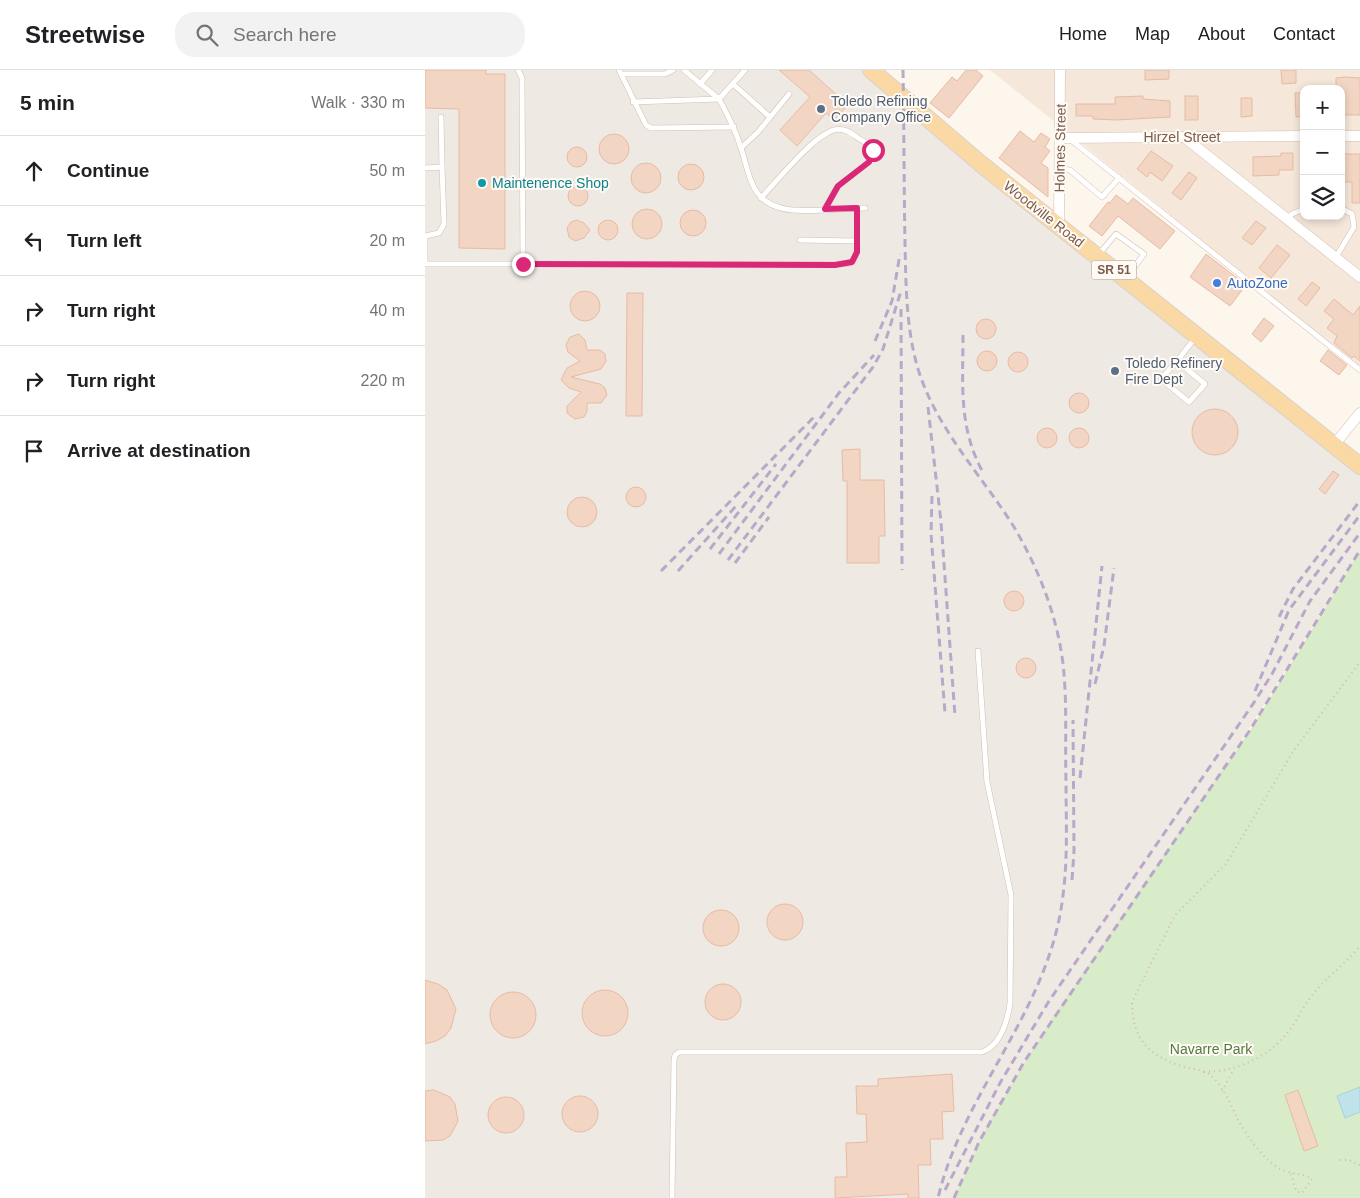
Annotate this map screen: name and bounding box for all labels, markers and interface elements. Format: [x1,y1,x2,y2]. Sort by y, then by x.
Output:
search box [175,12,525,57]
text: Streetwise [25,21,145,48]
icon: search [193,21,221,49]
text: Search here [233,24,337,45]
text: Home [1059,24,1107,44]
text: Map [1135,24,1170,44]
text: About [1198,24,1245,44]
text: Contact [1273,24,1335,44]
map controls [1300,85,1345,220]
button: + [1300,85,1345,130]
text: 5 min [20,91,75,114]
place label: Toledo Refining Company Office [831,93,931,125]
text: Walk · 330 m [311,94,405,111]
marker: Toledo Refining Company Office [815,103,827,115]
street label: Holmes Street [1051,103,1069,192]
street label: Hirzel Street [1143,129,1221,145]
button: − [1300,130,1345,175]
route start [862,139,885,162]
icon: ahead [20,157,48,185]
text: Continue [67,160,149,181]
text: 50 m [369,162,405,179]
place label: Maintenence Shop [492,175,609,191]
button: layers [1300,175,1345,220]
marker: Maintenence Shop [476,177,488,189]
street label: Woodville Road [1001,178,1087,250]
icon: left [20,227,48,255]
text: Turn left [67,230,142,251]
text: 20 m [369,232,405,249]
route end [512,253,535,276]
road number: SR 51 [1091,260,1137,280]
place label: AutoZone [1227,275,1288,291]
marker: AutoZone [1211,277,1223,289]
icon: right [20,297,48,325]
text: Turn right [67,300,155,321]
text: 40 m [369,302,405,319]
place label: Toledo Refinery Fire Dept [1125,355,1222,387]
marker: Toledo Refinery Fire Dept [1109,365,1121,377]
icon: right [20,367,48,395]
text: Turn right [67,370,155,391]
text: 220 m [361,372,405,389]
icon: arrive [20,437,48,465]
text: Arrive at destination [67,440,251,461]
park label: Navarre Park [1170,1041,1253,1057]

